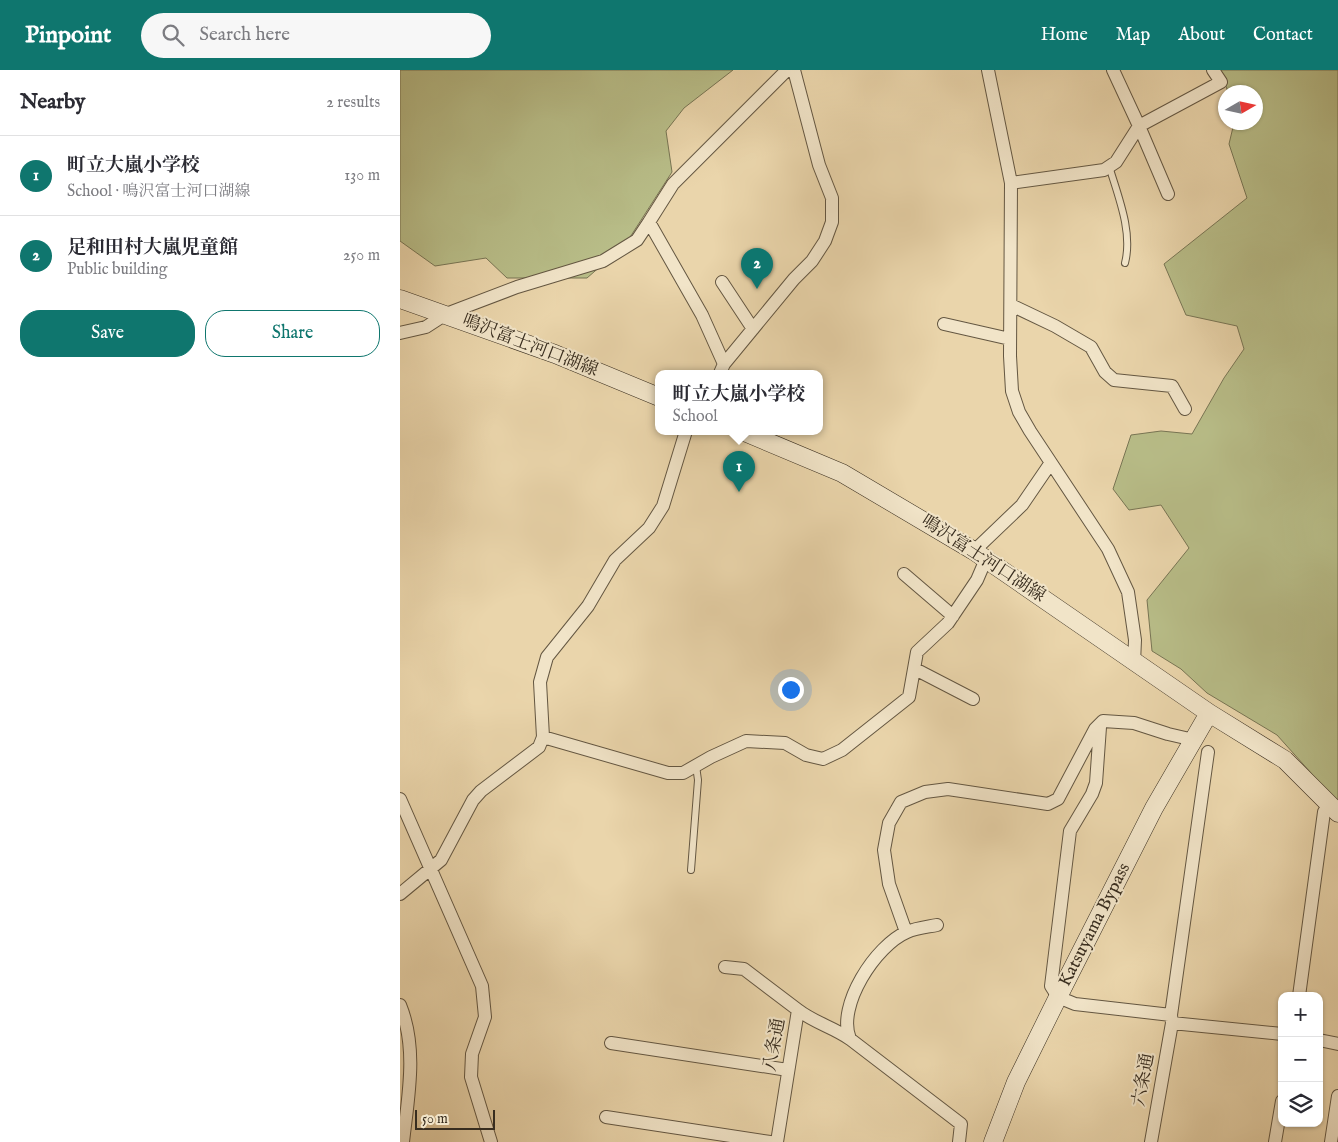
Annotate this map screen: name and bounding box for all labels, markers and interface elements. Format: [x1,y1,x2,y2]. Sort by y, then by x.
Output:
search box [141,13,491,58]
text: Pinpoint [25,20,111,51]
icon: search [159,21,187,49]
text: Search here [199,23,290,47]
text: Home [1041,24,1088,47]
text: Map [1116,24,1150,47]
text: About [1178,24,1225,47]
text: Contact [1253,24,1313,47]
north arrow [1218,85,1263,130]
text: Nearby [20,89,85,116]
text: 2 results [326,93,380,113]
text: 町立大嵐小学校 [67,154,200,178]
text: 1 [33,166,39,186]
text: 130 m [344,166,380,186]
text: School · 鳴沢富士河口湖線 [67,182,251,202]
text: 足和田村大嵐児童館 [67,236,238,260]
text: 2 [32,246,40,266]
text: 250 m [343,246,380,266]
pin: 2 [741,248,773,289]
text: Public building [67,260,167,280]
street label: 鳴沢富士河口湖線 [459,309,601,383]
button: Save [20,310,195,357]
button: Share [205,310,380,357]
popup [655,370,823,435]
text: 町立大嵐小学校 [672,383,806,407]
text: School [672,407,718,427]
pin: 1 [723,451,755,492]
street label: 鳴沢富士河口湖線 [916,510,1050,608]
your location [778,677,804,703]
street label: Katsuyama Bypass [1054,859,1136,991]
map controls [1278,992,1323,1127]
button: + [1278,992,1323,1037]
street label: 八条通 [759,1016,791,1074]
button: − [1278,1037,1323,1082]
street label: 六条通 [1128,1051,1160,1109]
button: layers [1278,1082,1323,1127]
scale bar [415,1107,495,1130]
text: 50 m [422,1110,448,1128]

